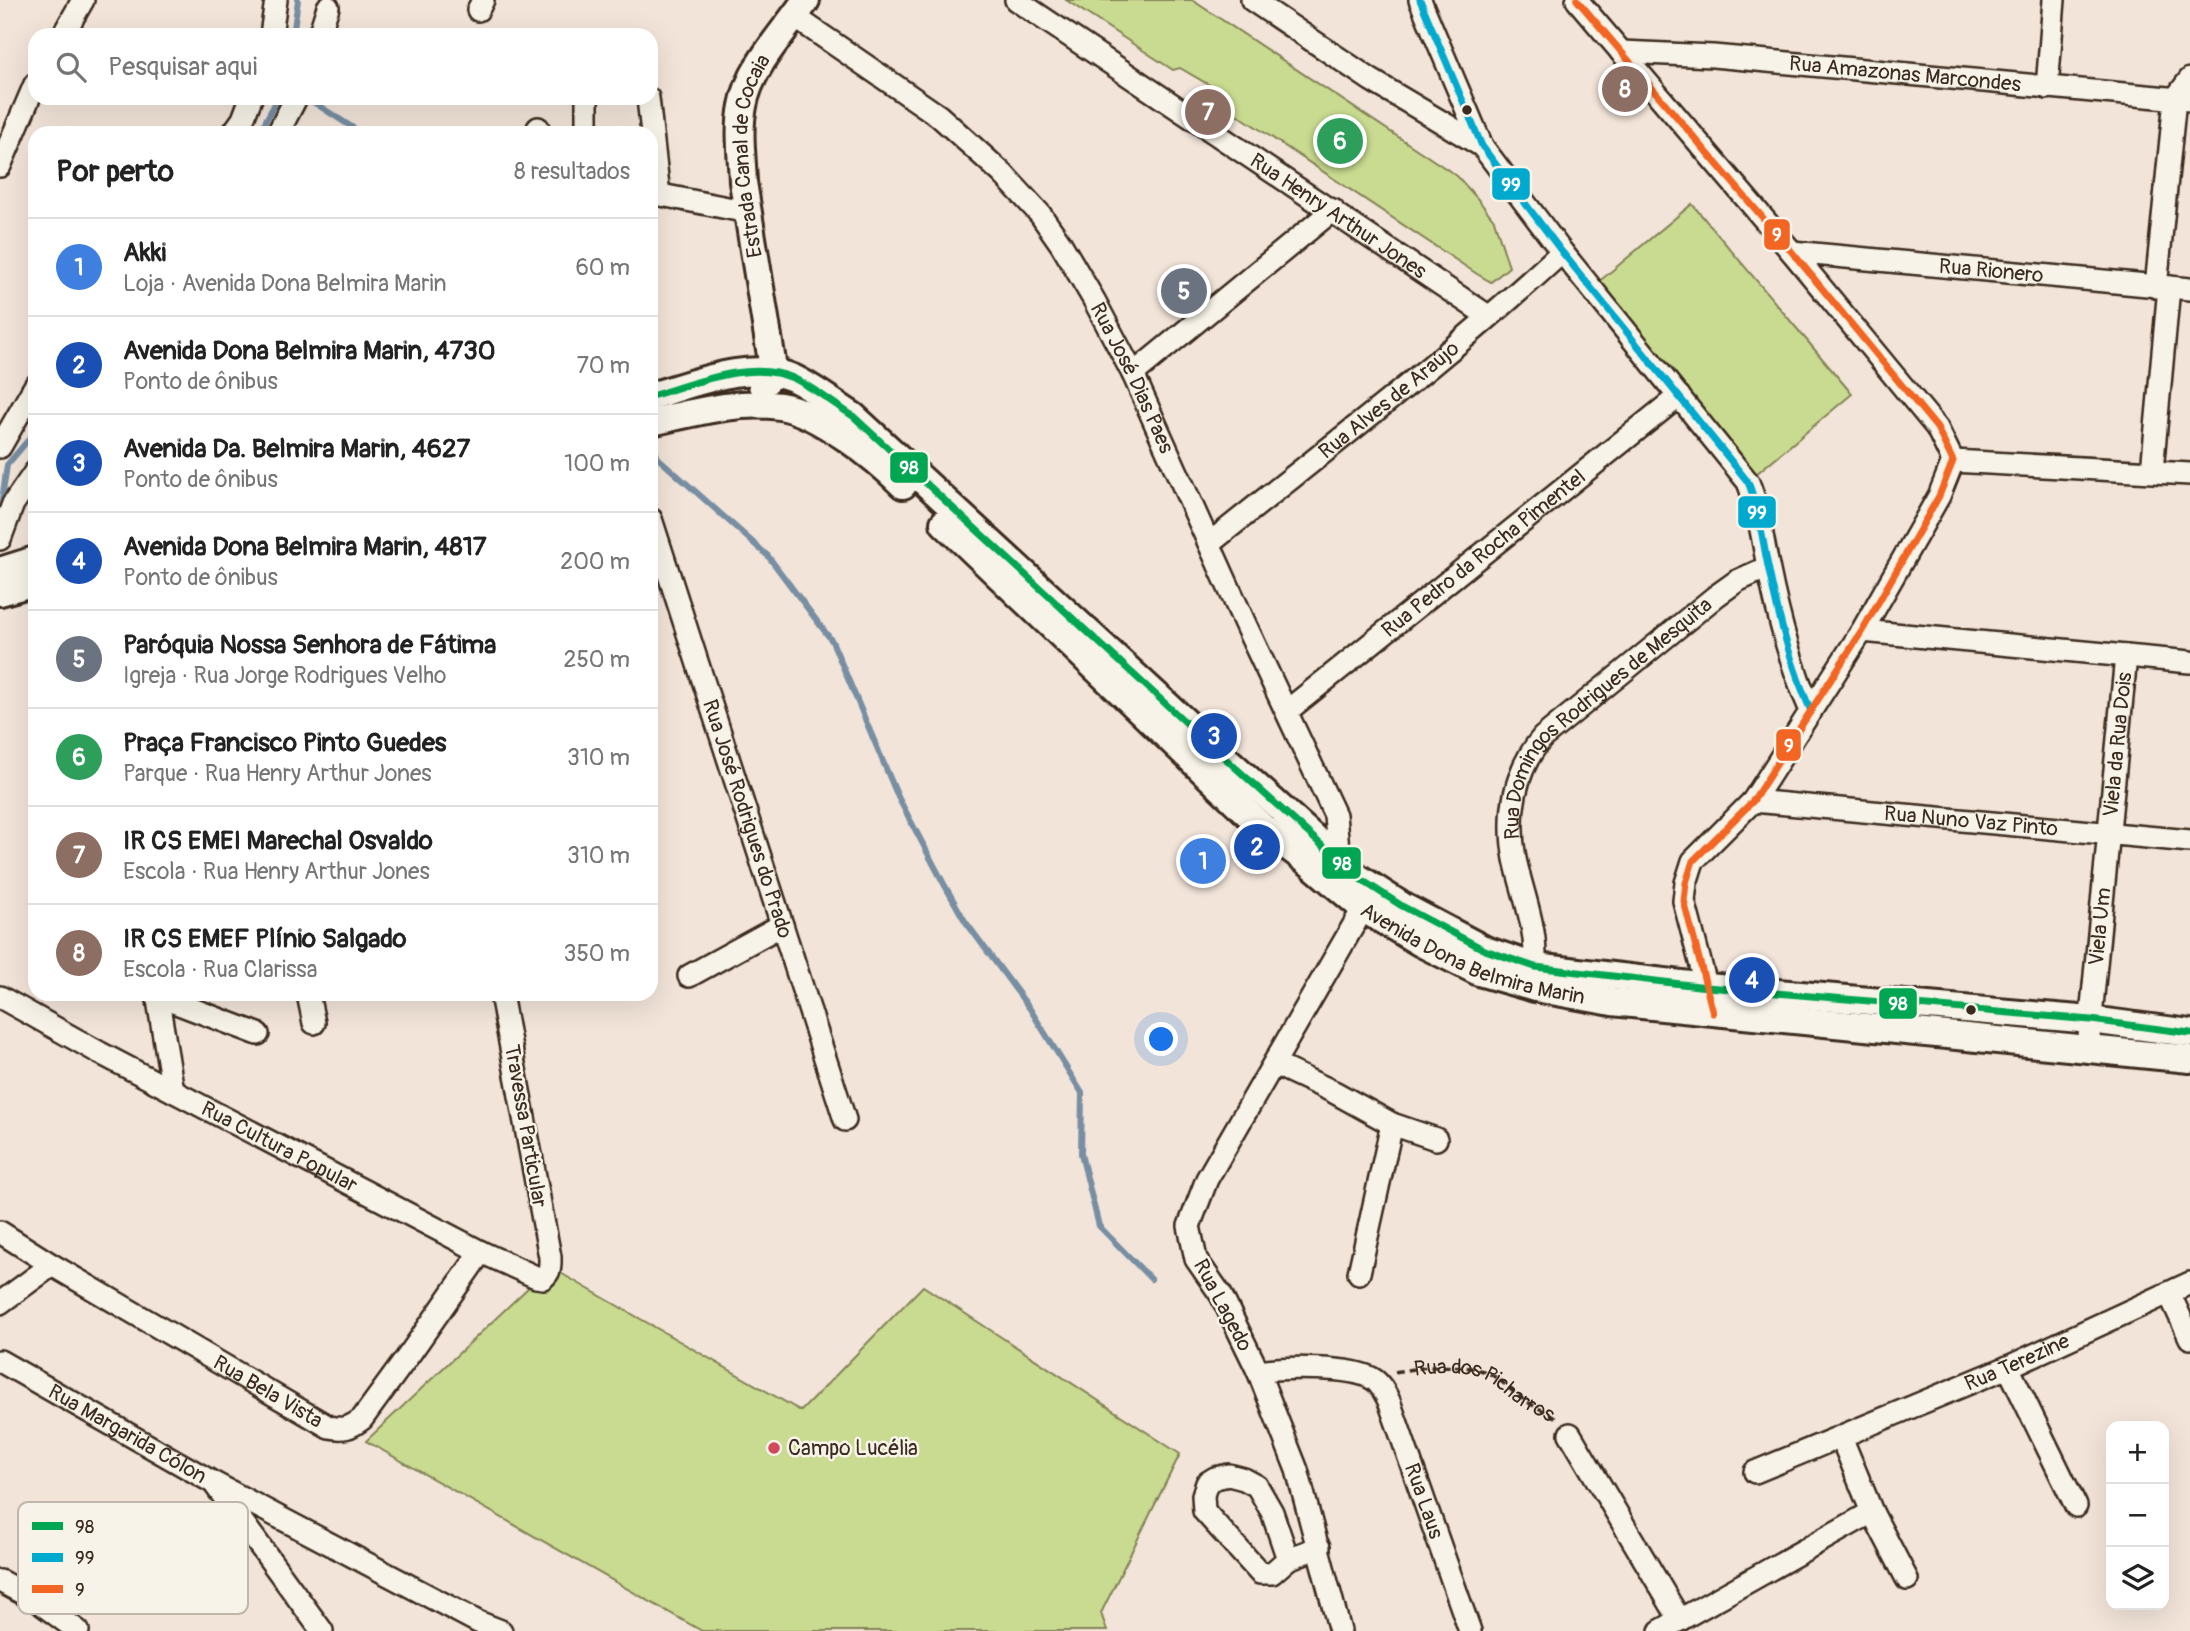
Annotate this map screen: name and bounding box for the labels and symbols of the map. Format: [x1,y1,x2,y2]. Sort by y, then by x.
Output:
street label: Estrada Canal de Cocaia [727,49,777,260]
street label: Rua Amazonas Marcondes [1788,50,2023,98]
pin: 8 [1602,63,1648,115]
pin: 7 [1185,86,1231,138]
unlabelled marker [1460,103,1474,117]
pin: 6 [1317,115,1363,167]
street label: Rua Henry Arthur Jones [1245,147,1432,285]
line badge: 99 [1491,167,1531,201]
text: 99 [1501,173,1521,197]
line badge: 9 [1763,218,1791,251]
text: 9 [1772,223,1782,247]
street label: Rua Rionero [1938,253,2044,289]
pin: 5 [1161,265,1207,317]
street label: Rua José Dias Paes [1084,298,1180,458]
street label: Rua Alves de Araújo [1313,335,1465,465]
line badge: 98 [889,451,929,484]
text: 98 [899,456,919,480]
street label: Rua Pedro da Rocha Pimentel [1376,463,1591,644]
line badge: 99 [1737,495,1777,529]
text: 99 [1747,501,1767,525]
street label: Rua Domingos Rodrigues de Mesquita [1499,592,1718,840]
street label: Viela da Rua Dois [2097,670,2138,818]
street label: Rua José Rodrigues do Prado [696,696,798,942]
pin: 3 [1191,710,1237,762]
line badge: 9 [1775,728,1802,762]
text: 9 [1784,734,1794,758]
street label: Rua Nuno Vaz Pinto [1883,800,2059,843]
pin: 2 [1234,821,1280,873]
pin: 1 [1180,835,1226,887]
line badge: 98 [1321,846,1362,880]
text: 98 [1332,852,1352,876]
street label: Viela Um [2083,886,2117,967]
street label: Avenida Dona Belmira Marin [1355,897,1587,1011]
pin: 4 [1729,954,1775,1006]
line badge: 98 [1878,987,1918,1020]
text: 98 [1888,992,1908,1016]
unlabelled marker [1964,1003,1978,1017]
your location [1144,1022,1178,1056]
street label: Travessa Particular [498,1043,553,1210]
street label: Rua Cultura Popular [197,1095,362,1199]
street label: Rua Lagedo [1187,1254,1258,1356]
street label: Rua Terezine [1961,1327,2074,1398]
street label: Rua Bela Vista [208,1349,328,1434]
street label: Rua dos Picharros [1413,1353,1560,1429]
street label: Rua Margarida Cólon [43,1378,212,1490]
place label: Campo Lucélia [788,1435,918,1462]
marker: Campo Lucélia [766,1440,782,1456]
street label: Rua Laus [1398,1460,1450,1543]
legend [18,1502,248,1614]
text: 98 [75,1515,94,1539]
text: 99 [75,1546,95,1570]
text: 9 [75,1578,85,1602]

